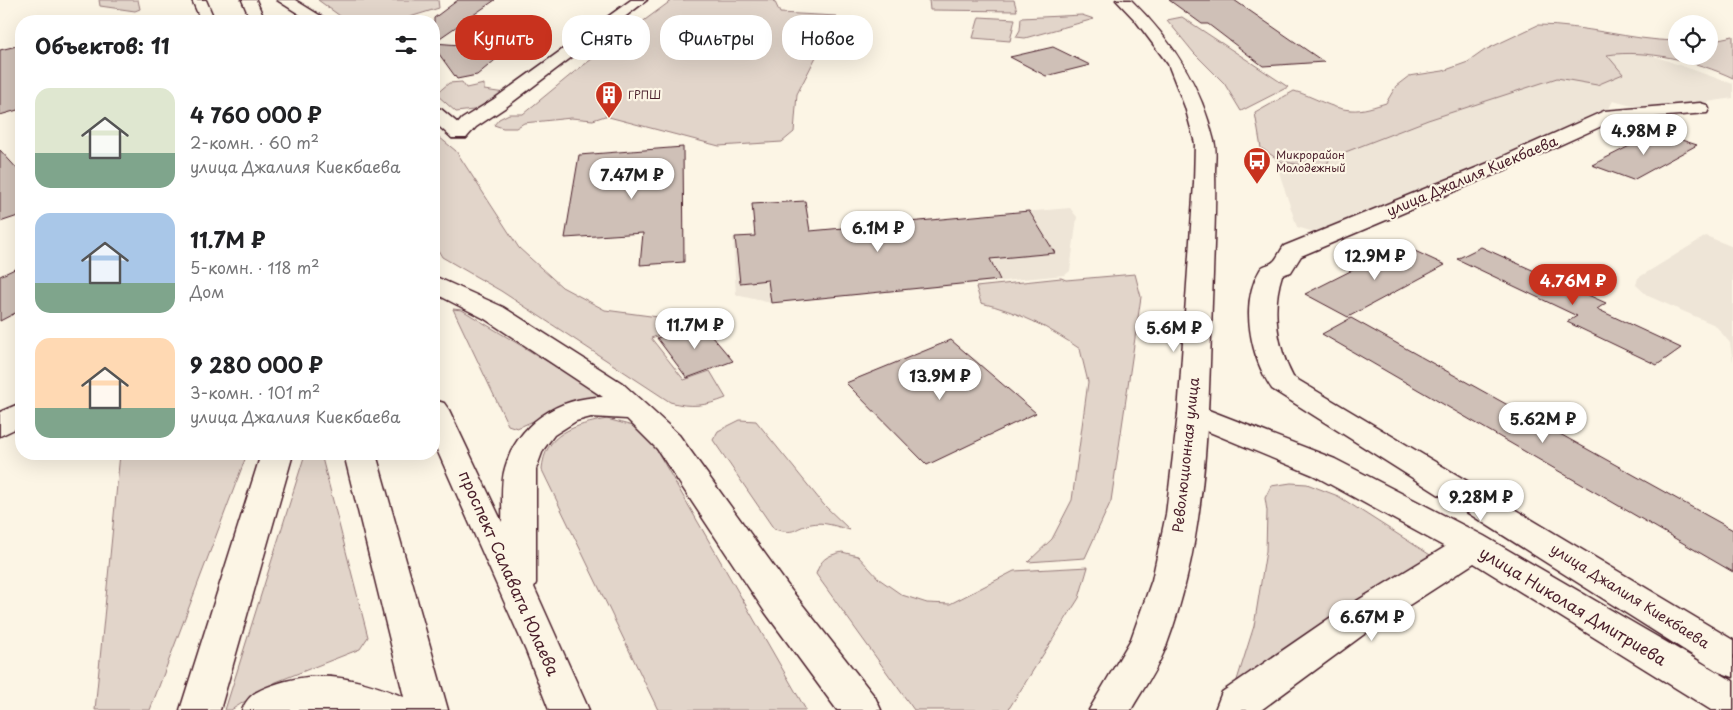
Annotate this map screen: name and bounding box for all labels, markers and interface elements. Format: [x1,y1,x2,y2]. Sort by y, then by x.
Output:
chip: Купить [455,15,552,60]
chip: Снять [562,15,650,60]
chip: Фильтры [660,15,772,60]
chip: Новое [782,15,873,60]
map controls [1668,15,1718,65]
button: locate [1668,15,1718,65]
text: Объектов: 11 [35,29,170,61]
icon: filters [392,31,420,59]
building icon: ГРПШ [594,80,624,119]
place label: ГРПШ [628,86,661,103]
text: 4 760 000 ₽ [190,98,322,130]
icon: home [75,108,135,168]
pin: 4.98M ₽ [1598,114,1690,156]
text: 4.98M ₽ [1611,118,1677,142]
text: 2-комн. · 60 m² [190,130,319,154]
street label: улица Джалиля Киекбаева [1383,130,1561,221]
bus stop icon: Микрорайон Молодежный [1242,146,1272,185]
place label: Микрорайон Молодежный [1276,146,1346,176]
text: улица Джалиля Киекбаева [190,154,400,178]
pin: 7.47M ₽ [586,158,678,200]
text: 7.47M ₽ [600,162,664,186]
pin: 6.1M ₽ [837,210,919,253]
text: 6.1M ₽ [852,215,904,239]
text: 11.7M ₽ [190,223,265,255]
icon: home [75,233,135,293]
pin: 12.9M ₽ [1329,238,1421,281]
text: 12.9M ₽ [1345,243,1405,267]
text: 5-комн. · 118 m² [190,255,320,279]
pin: 4.76M ₽ [1527,264,1619,306]
text: 4.76M ₽ [1540,268,1606,292]
text: Дом [190,279,224,303]
pin: 11.7M ₽ [649,308,741,350]
pin: 5.6M ₽ [1133,310,1215,353]
text: 11.7M ₽ [666,312,724,336]
text: 5.6M ₽ [1146,315,1202,339]
text: 9 280 000 ₽ [190,348,323,380]
icon: home [75,358,135,418]
pin: 13.9M ₽ [894,358,986,401]
text: 13.9M ₽ [909,363,971,387]
street label: Революционная улица [1167,376,1204,534]
text: 3-комн. · 101 m² [190,380,320,404]
pin: 5.62M ₽ [1497,402,1589,444]
text: улица Джалиля Киекбаева [190,404,400,428]
text: 5.62M ₽ [1510,406,1576,430]
street label: проспект Салавата Юлаева [454,466,566,679]
pin: 9.28M ₽ [1435,480,1527,522]
text: 9.28M ₽ [1449,484,1513,508]
street label: улица Джалиля Киекбаева [1547,538,1715,654]
street label: улица Николая Дмитриева [1475,540,1672,671]
pin: 6.67M ₽ [1326,600,1418,642]
text: 6.67M ₽ [1340,604,1404,628]

